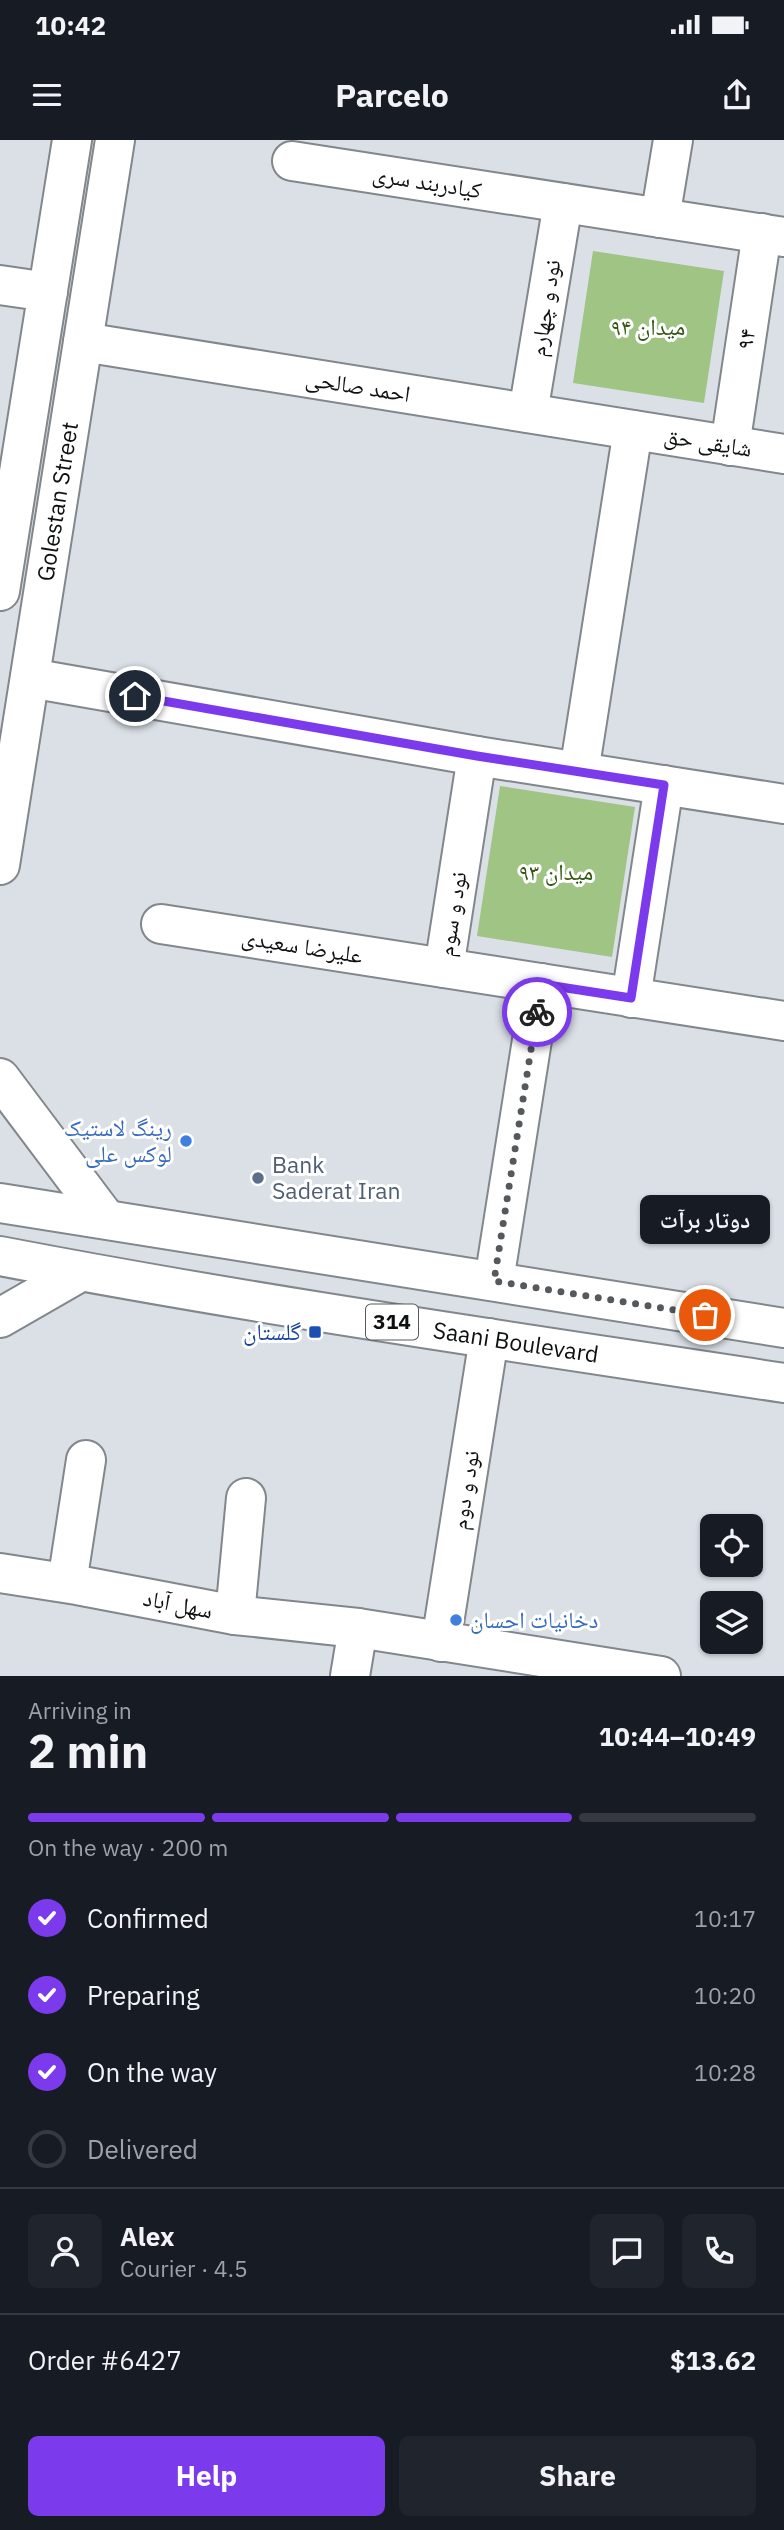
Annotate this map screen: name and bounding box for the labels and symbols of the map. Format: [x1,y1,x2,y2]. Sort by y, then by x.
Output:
street label: کیادربند سری [370,158,484,205]
street label: نود و چهارم [522,257,568,359]
park label: میدان ۹۴ [611,311,685,341]
street label: ۹۴ [729,326,761,351]
street label: احمد صالحی [304,362,413,408]
street label: شایقی حق [662,419,754,463]
street label: Golestan Street [29,420,84,583]
pin [105,666,165,726]
park label: میدان ۹۳ [519,856,593,886]
street label: نود و سوم [430,869,474,959]
street label: علیرضا سعیدی [239,921,365,969]
courier [502,977,572,1047]
place label: رینگ لاستیک لوکس علی [64,1112,172,1168]
marker: رینگ لاستیک لوکس علی [178,1133,194,1149]
place label: Bank Saderat Iran [272,1149,401,1205]
marker: Bank Saderat Iran [250,1170,266,1186]
callout: دوتار برآت [640,1196,770,1245]
pin [675,1285,735,1345]
road number: 314 [366,1304,418,1340]
street label: Saani Boulevard [431,1314,601,1369]
place label: گلستان [243,1316,301,1346]
marker: گلستان [307,1324,323,1340]
street label: نود و دوم [443,1448,487,1532]
street label: سهل آباد [141,1582,215,1624]
place label: دخانیات احسان [470,1604,598,1634]
marker: دخانیات احسان [448,1612,464,1628]

